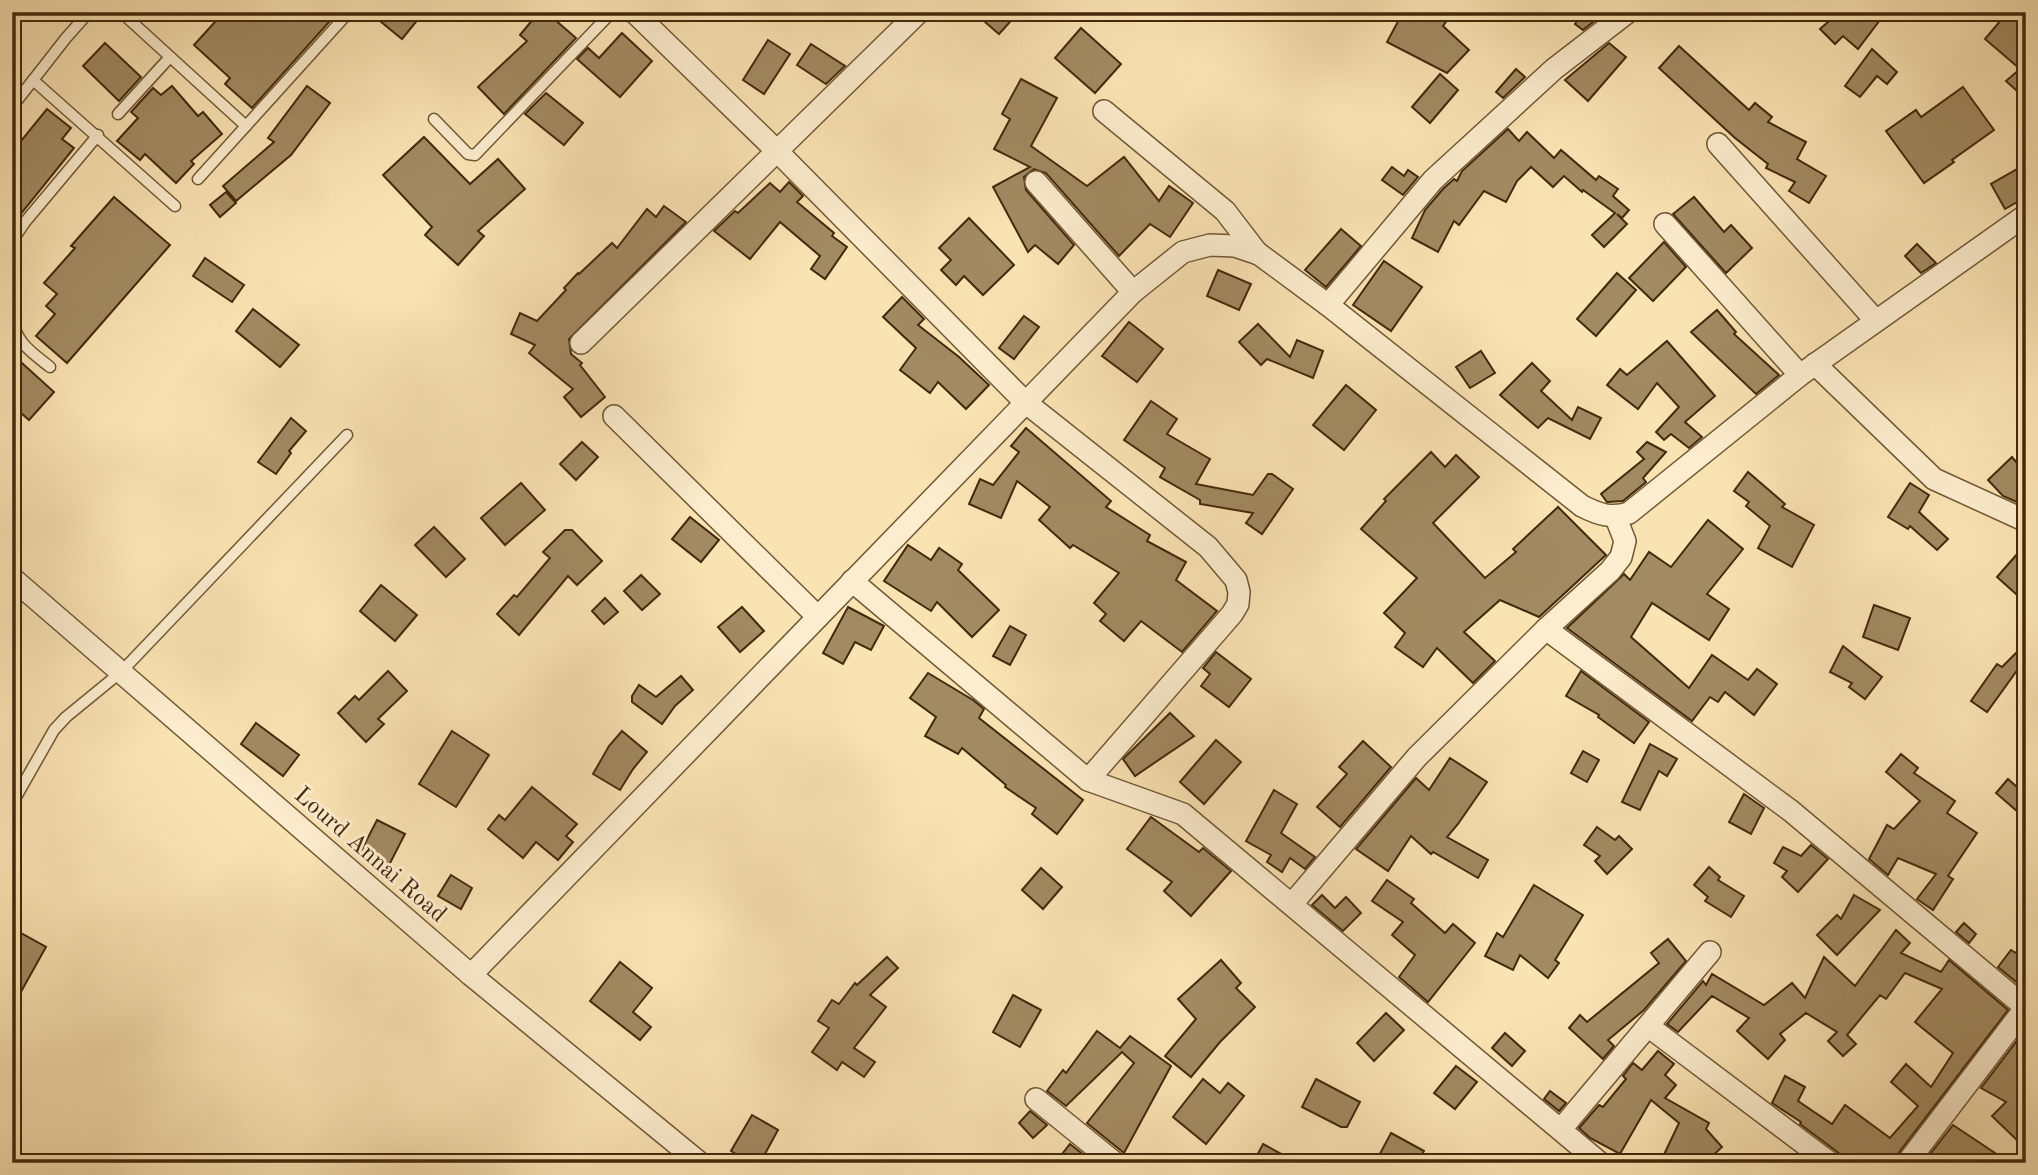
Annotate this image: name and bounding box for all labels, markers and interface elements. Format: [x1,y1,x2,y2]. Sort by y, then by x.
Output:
street label: Lourd Annai Road [289,783,450,928]

